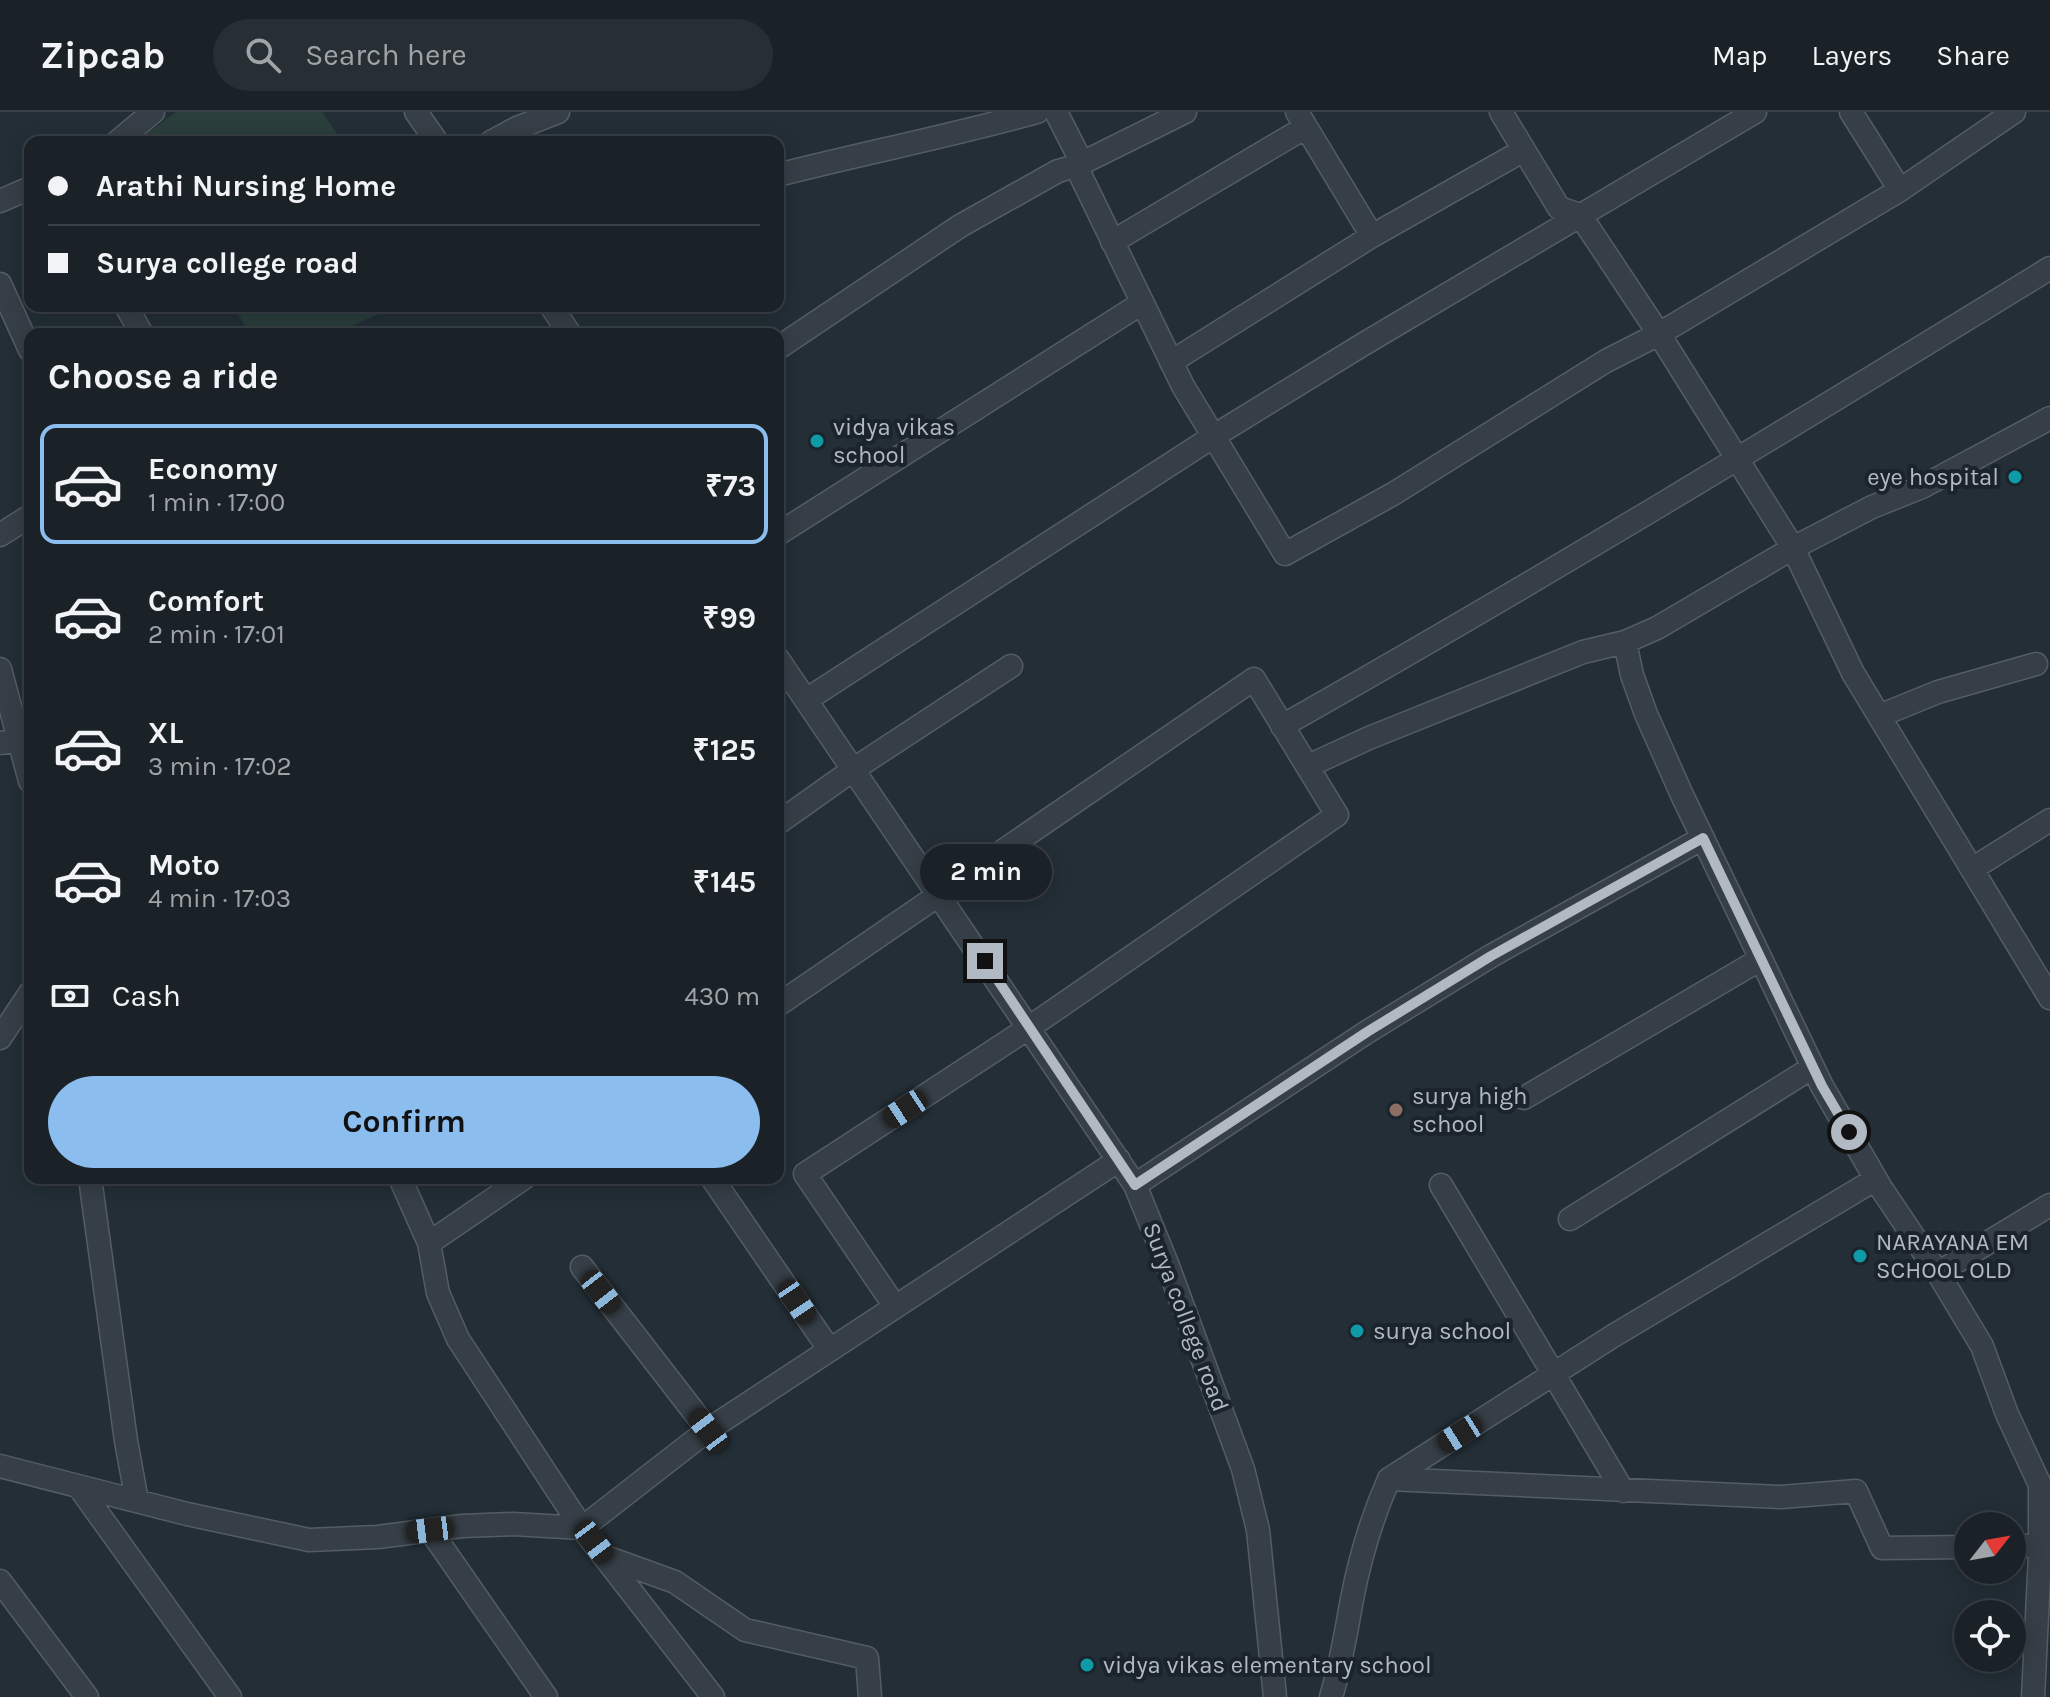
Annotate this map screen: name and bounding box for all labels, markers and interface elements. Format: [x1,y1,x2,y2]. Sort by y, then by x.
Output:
search box [213,19,773,91]
text: Zipcab [40,33,165,78]
icon: search [241,33,285,77]
text: Search here [305,37,467,73]
text: Map [1712,39,1767,72]
text: Layers [1811,39,1892,72]
text: Share [1936,39,2010,72]
text: Arathi Nursing Home [96,168,396,204]
text: Surya college road [96,245,359,281]
text: Choose a ride [48,355,278,397]
place label: vidya vikas school [833,413,955,469]
marker: vidya vikas school [808,432,826,450]
icon: car [52,448,124,520]
text: Economy [148,451,278,487]
place label: eye hospital [1867,463,1999,491]
text: ₹73 [705,468,756,504]
marker: eye hospital [2006,468,2024,486]
text: 1 min · 17:00 [148,487,285,518]
icon: car [52,580,124,652]
text: Comfort [148,583,264,619]
text: ₹99 [702,600,756,636]
text: 2 min · 17:01 [148,619,285,650]
icon: car [52,712,124,784]
text: XL [148,715,183,751]
text: ₹125 [693,732,756,768]
text: 3 min · 17:02 [148,751,292,782]
icon: car [52,844,124,916]
callout: 2 min [919,845,1051,901]
text: Moto [148,847,220,883]
text: 2 min [950,856,1022,887]
text: ₹145 [693,864,756,900]
text: 4 min · 17:03 [148,883,291,914]
route end [967,943,1003,979]
icon: cash [48,974,92,1018]
text: Cash [112,978,181,1014]
text: 430 m [684,981,760,1012]
button: Confirm [48,1076,760,1168]
place label: surya high school [1412,1082,1528,1138]
car [878,1086,932,1132]
marker: surya high school [1387,1101,1405,1119]
route start [1831,1114,1867,1150]
street label: Surya college road [1137,1219,1235,1415]
place label: NARAYANA EM SCHOOL OLD [1876,1228,2029,1284]
marker: NARAYANA EM SCHOOL OLD [1851,1247,1869,1265]
car [577,1266,625,1318]
car [774,1275,820,1329]
place label: surya school [1373,1317,1511,1345]
marker: surya school [1348,1322,1366,1340]
car [684,1404,732,1456]
car [1433,1411,1487,1457]
north arrow [1954,1512,2026,1584]
map controls [1954,1512,2026,1672]
car [405,1515,455,1545]
car [570,1516,618,1568]
button: locate [1954,1600,2026,1672]
place label: vidya vikas elementary school [1103,1651,1432,1679]
marker: vidya vikas elementary school [1078,1656,1096,1674]

